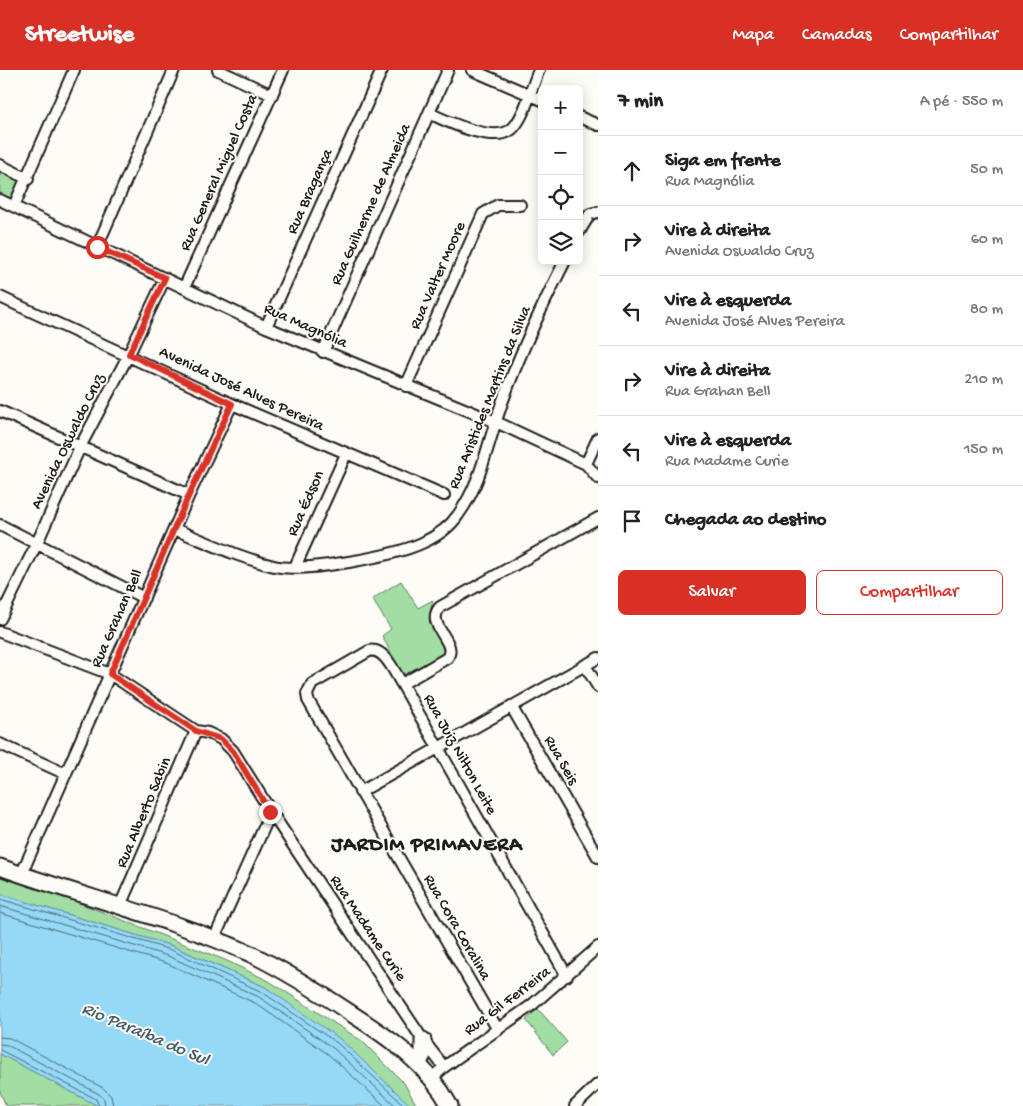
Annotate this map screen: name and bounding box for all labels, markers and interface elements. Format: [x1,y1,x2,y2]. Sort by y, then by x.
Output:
text: Streetwise [25,21,134,50]
text: Mapa [733,25,774,46]
text: Camadas [802,25,872,46]
text: Compartilhar [900,25,998,46]
map controls [538,85,583,265]
button: + [538,85,583,130]
text: 7 min [618,90,663,115]
street label: Rua General Miguel Costa [177,91,264,254]
text: A pé · 550 m [920,93,1003,112]
street label: Rua Guilherme de Almeida [328,120,417,289]
button: − [538,130,583,175]
street label: Rua Bragança [284,145,339,238]
text: Siga em frente [665,150,781,173]
icon: ahead [618,157,646,185]
text: 50 m [970,161,1003,180]
text: Rua Magnólia [665,173,754,192]
button: locate [538,175,583,220]
street label: Rua Valter Moore [407,219,472,333]
button: layers [538,220,583,265]
text: Vire à direita [665,220,770,243]
icon: right [618,227,646,255]
text: 60 m [971,231,1003,250]
route start [86,236,109,259]
text: Avenida Oswaldo Cruz [665,243,814,262]
text: Vire à esquerda [665,290,791,313]
icon: left [618,297,646,325]
street label: Rua Magnólia [260,300,351,354]
text: 80 m [970,301,1003,320]
street label: Rua Aristides Martins da Silva [446,303,537,492]
text: Avenida José Alves Pereira [665,313,845,332]
street label: Avenida José Alves Pereira [156,343,327,437]
text: Vire à direita [665,360,770,383]
icon: right [618,367,646,395]
street label: Avenida Oswaldo Cruz [28,370,111,513]
text: 210 m [964,371,1003,390]
text: Rua Grahan Bell [665,383,771,402]
text: Vire à esquerda [665,430,791,453]
icon: left [618,437,646,465]
text: 150 m [964,441,1003,460]
text: Rua Madame Curie [665,453,789,472]
street label: Rua Édson [284,468,330,540]
icon: arrive [618,507,646,535]
text: Chegada ao destino [665,509,826,532]
street label: Rua Grahan Bell [88,567,148,671]
button: Salvar [618,570,806,615]
button: Compartilhar [816,570,1003,615]
street label: Rua Juiz Nilton Leite [418,691,500,819]
street label: Rua Seis [538,733,582,790]
street label: Rua Alberto Sabin [113,754,177,871]
route end [259,801,282,824]
district label: JARDIM PRIMAVERA [330,834,523,859]
street label: Rua Madame Curie [325,872,410,986]
street label: Rua Cora Coralina [418,872,495,985]
street label: Rua Gil Ferreira [461,963,556,1041]
water label: Rio Paraíba do Sul [78,999,213,1072]

